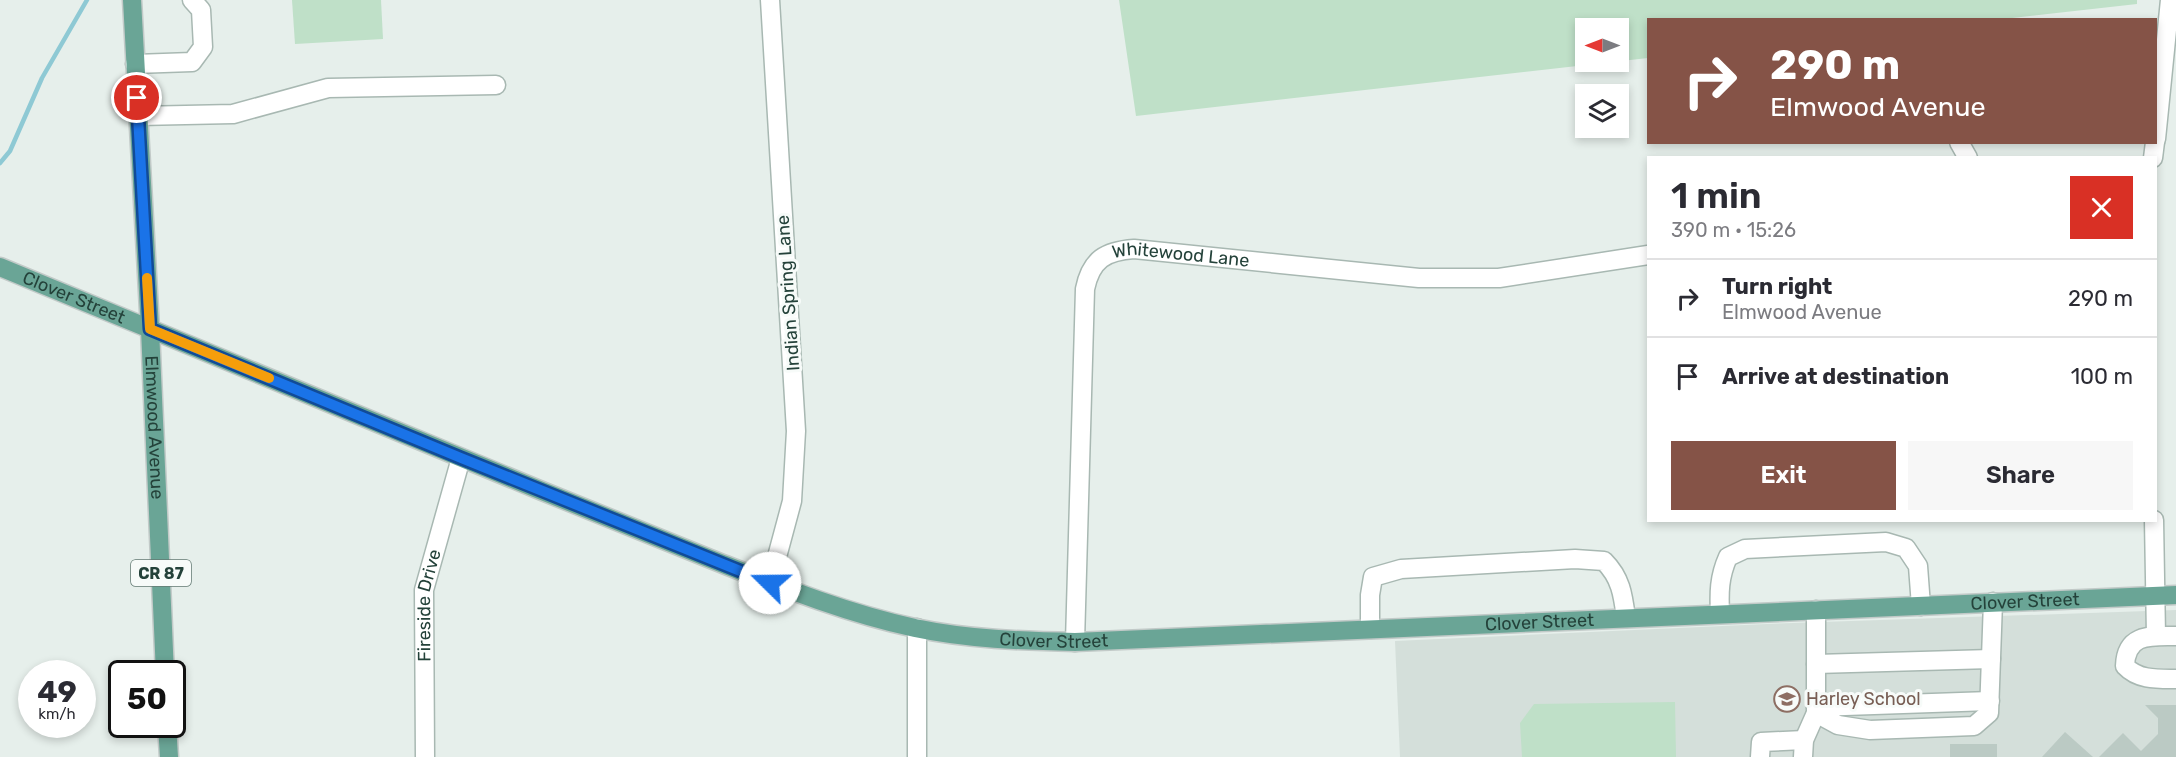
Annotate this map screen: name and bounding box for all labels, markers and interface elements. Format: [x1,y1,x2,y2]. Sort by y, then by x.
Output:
north arrow [1575,18,1629,72]
map controls [1575,18,1629,138]
text: 290 m [1770,40,1900,90]
icon: right [1671,42,1749,120]
pin [111,72,162,123]
icon: arrive [120,81,153,114]
button: layers [1575,84,1629,138]
text: Elmwood Avenue [1770,91,1986,123]
text: 1 min [1671,174,1762,217]
button: close [2070,176,2133,239]
street label: Indian Spring Lane [772,214,804,372]
text: 390 m · 15:26 [1671,218,1796,242]
street label: Whitewood Lane [1110,238,1250,272]
street label: Clover Street [19,266,129,328]
text: Turn right [1722,273,1832,300]
icon: right [1671,282,1704,315]
text: 290 m [2068,285,2133,312]
text: Elmwood Avenue [1722,300,1882,324]
street label: Elmwood Avenue [140,355,168,500]
icon: arrive [1671,360,1704,393]
text: Arrive at destination [1722,363,1949,390]
text: 100 m [2071,363,2133,390]
button: Exit [1671,441,1896,510]
button: Share [1908,441,2133,510]
street label: Fireside Drive [413,547,446,662]
position arrow [738,551,802,615]
road number: CR 87 [131,560,191,586]
street label: Clover Street [1970,588,2080,615]
street label: Clover Street [1485,609,1594,635]
street label: Clover Street [999,628,1109,653]
speed limit sign: 50 [108,660,186,738]
text: 49 [37,674,77,710]
school or university icon: Harley School [1772,684,1802,714]
place label: Harley School [1806,688,1921,710]
text: km/h [38,705,76,723]

